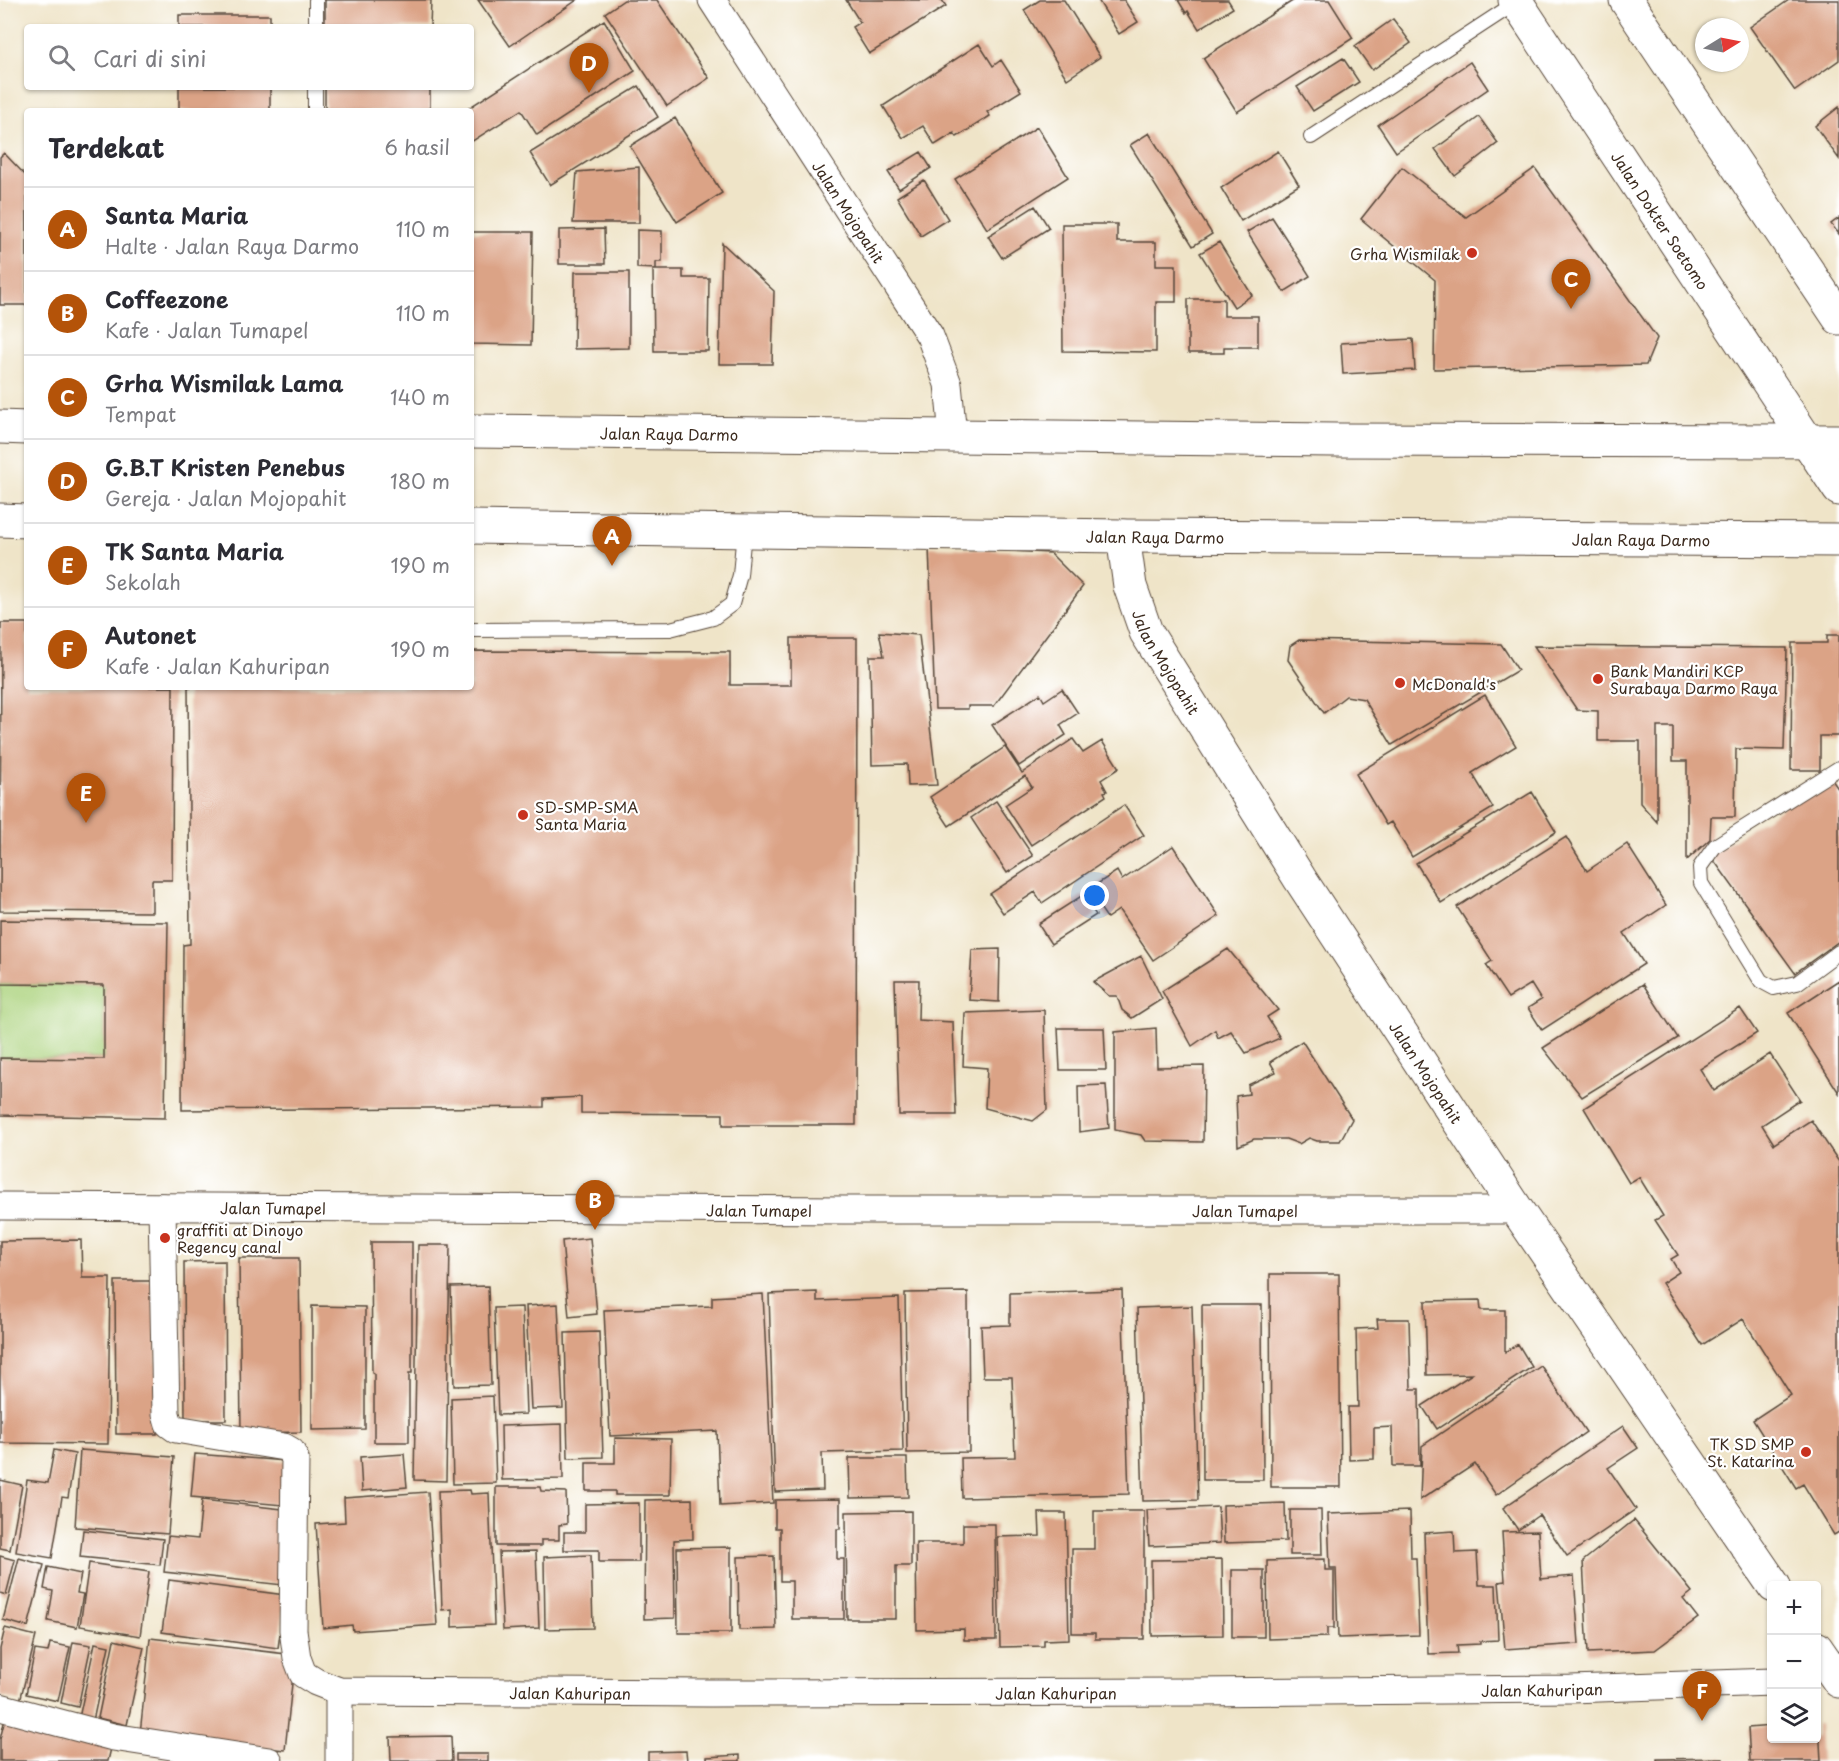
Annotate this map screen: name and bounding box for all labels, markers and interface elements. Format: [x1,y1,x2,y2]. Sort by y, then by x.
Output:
north arrow [1695,18,1749,72]
search box [24,24,474,90]
icon: search [45,41,78,74]
text: Cari di sini [93,41,206,74]
pin: D [570,44,608,93]
text: Terdekat [48,128,165,167]
text: 6 hasil [384,132,450,162]
street label: Jalan Dokter Soetomo [1607,146,1715,294]
street label: Jalan Mojopahit [807,156,891,267]
text: Santa Maria [105,198,248,231]
text: A [60,214,75,244]
text: 110 m [396,214,450,244]
text: Halte · Jalan Raya Darmo [105,231,359,261]
place label: Grha Wismilak [1350,242,1460,265]
marker: Grha Wismilak [1465,246,1479,260]
pin: C [1552,260,1590,309]
text: Coffeezone [105,282,228,315]
text: B [61,298,74,328]
text: 110 m [396,298,450,328]
text: Kafe · Jalan Tumapel [105,315,309,345]
text: Grha Wismilak Lama [105,366,344,399]
text: C [60,382,75,412]
text: 140 m [390,382,450,412]
text: Tempat [105,399,176,429]
street label: Jalan Raya Darmo [600,421,738,445]
text: G.B.T Kristen Penebus [105,450,345,483]
text: D [60,466,75,496]
text: 180 m [390,466,450,496]
text: Gereja · Jalan Mojopahit [105,483,346,513]
pin: A [592,516,632,566]
street label: Jalan Raya Darmo [1086,524,1224,548]
street label: Jalan Raya Darmo [1572,527,1710,551]
text: TK Santa Maria [105,534,284,567]
text: E [61,550,74,580]
text: 190 m [391,550,450,580]
text: Sekolah [105,567,181,597]
street label: Jalan Mojopahit [1128,606,1206,719]
text: Autonet [105,618,197,651]
text: F [62,634,73,664]
text: 190 m [391,634,450,664]
text: Kafe · Jalan Kahuripan [105,651,330,681]
place label: Bank Mandiri KCP Surabaya Darmo Raya [1610,659,1778,699]
place label: McDonald's [1412,672,1496,695]
marker: Bank Mandiri KCP Surabaya Darmo Raya [1591,672,1605,686]
marker: McDonald's [1393,676,1407,690]
pin: E [66,774,106,823]
place label: SD-SMP-SMA Santa Maria [535,795,638,835]
marker: SD-SMP-SMA Santa Maria [516,808,530,822]
your location [1080,881,1109,910]
street label: Jalan Mojopahit [1385,1016,1468,1128]
pin: B [576,1180,614,1230]
street label: Jalan Tumapel [220,1196,326,1219]
street label: Jalan Tumapel [706,1198,812,1221]
street label: Jalan Tumapel [1192,1199,1298,1222]
place label: graffiti at Dinoyo Regency canal [177,1218,303,1258]
marker: graffiti at Dinoyo Regency canal [158,1231,172,1245]
place label: TK SD SMP St. Katarina [1707,1432,1794,1472]
marker: TK SD SMP St. Katarina [1799,1445,1813,1459]
map controls [1767,1581,1821,1743]
button: + [1767,1581,1821,1635]
button: − [1767,1635,1821,1689]
pin: F [1682,1672,1722,1721]
street label: Jalan Kahuripan [1481,1676,1603,1701]
street label: Jalan Kahuripan [509,1680,631,1704]
street label: Jalan Kahuripan [995,1681,1117,1704]
button: layers [1767,1689,1821,1743]

